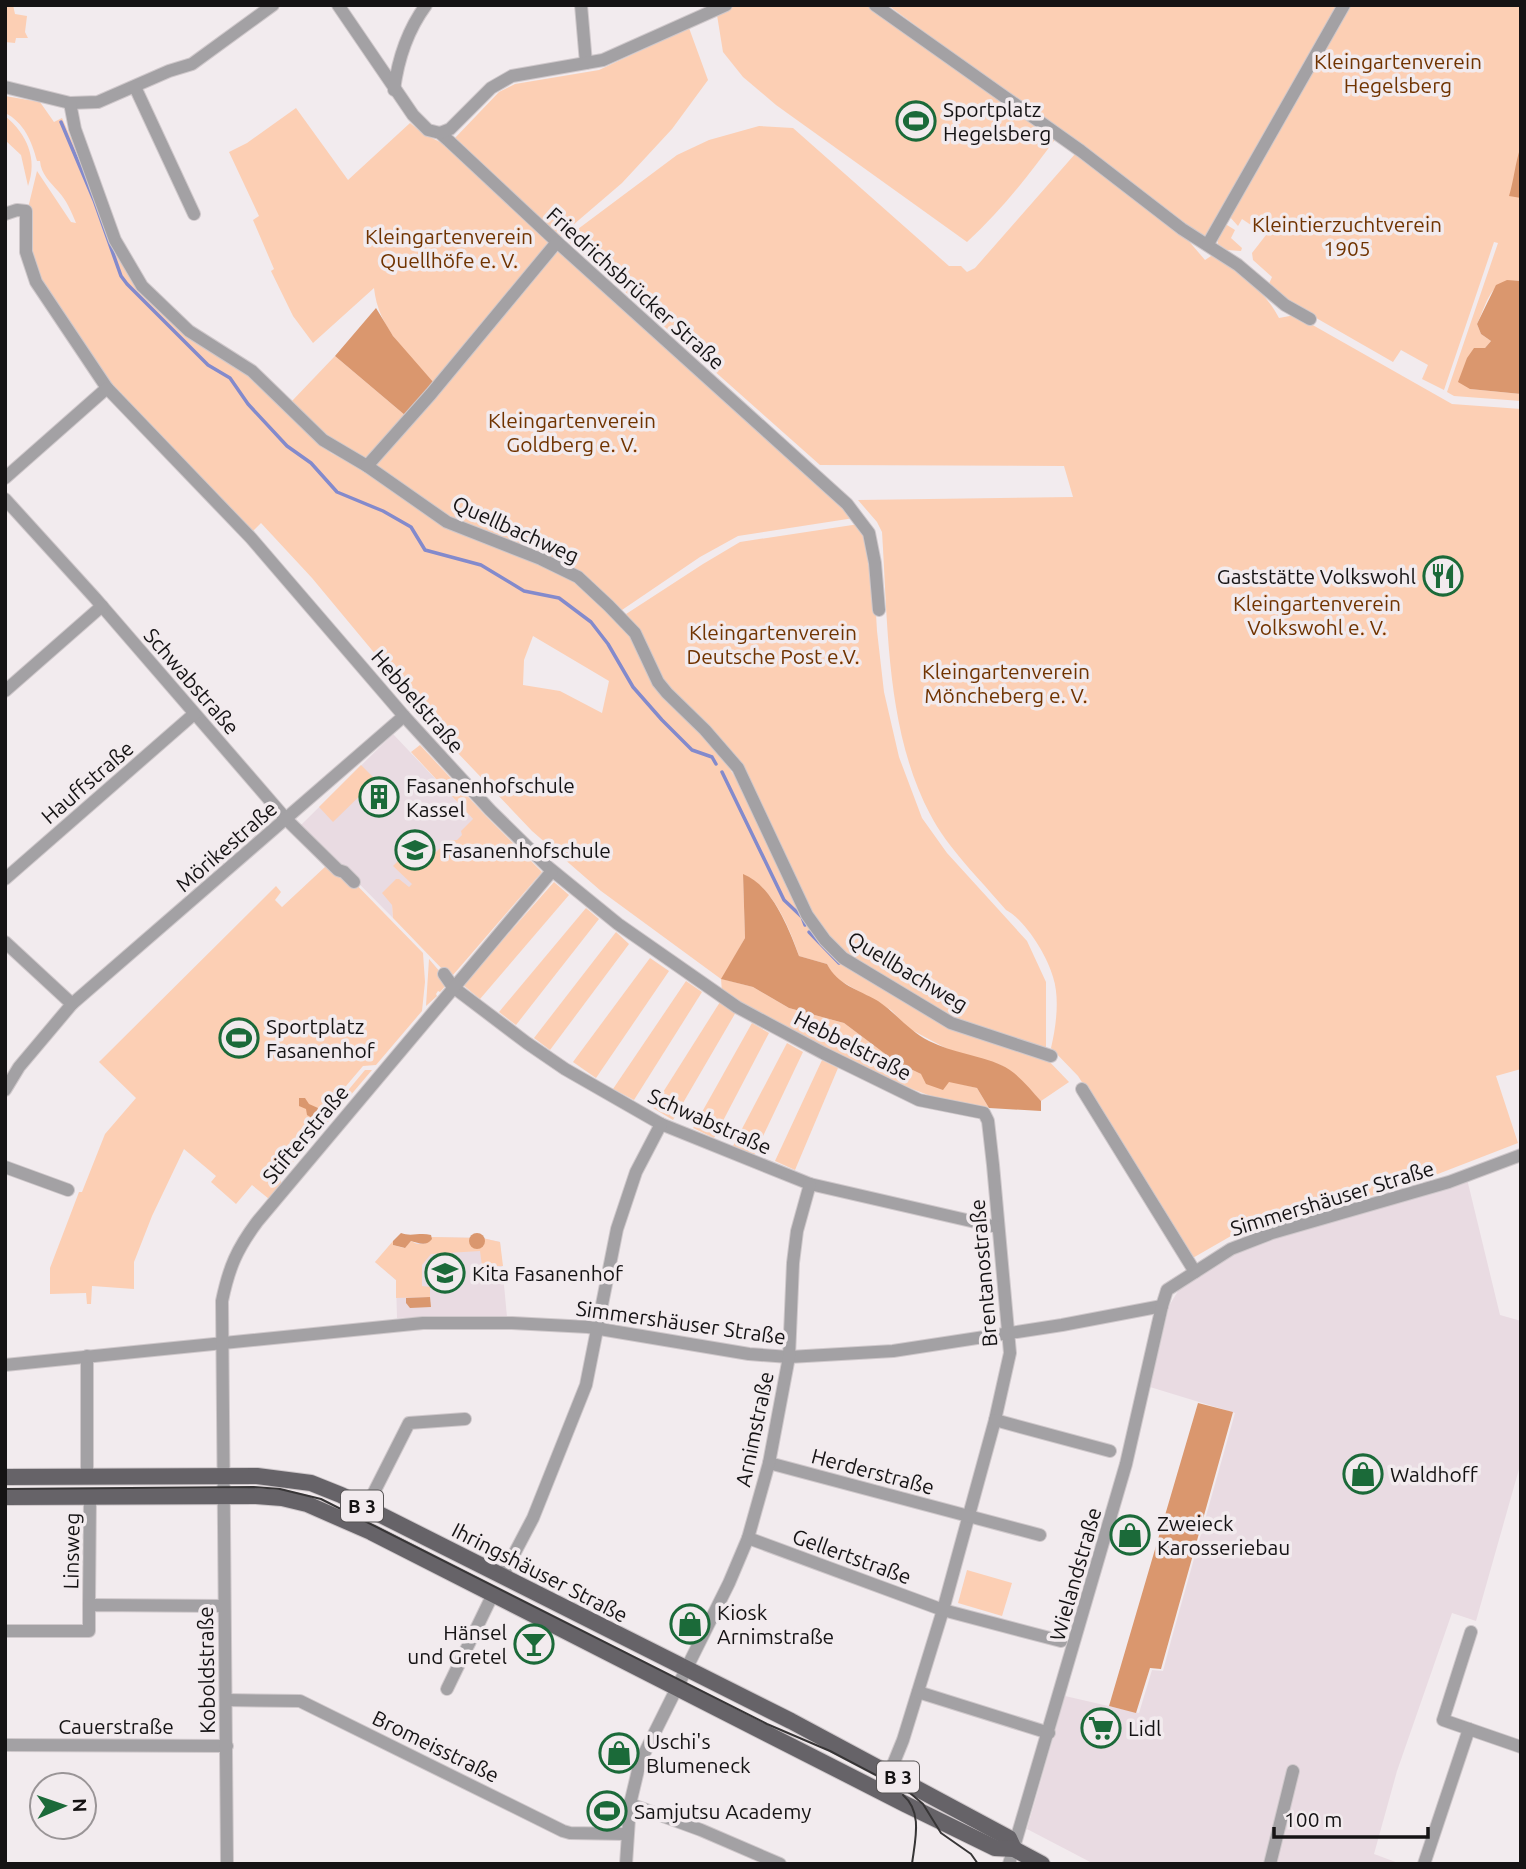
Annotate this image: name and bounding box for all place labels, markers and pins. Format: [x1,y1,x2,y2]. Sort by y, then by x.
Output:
place label: Sportplatz Hegelsberg [943,97,1051,145]
sports icon: Sportplatz Hegelsberg [895,100,937,142]
restaurant icon: Gaststätte Volkswohl [1422,555,1464,597]
place label: Gaststätte Volkswohl [1217,564,1416,588]
place label: Fasanenhofschule Kassel [406,773,575,821]
building icon: Fasanenhofschule Kassel [358,776,400,818]
school or university icon: Fasanenhofschule [394,829,436,871]
place label: Fasanenhofschule [442,838,611,862]
place label: Sportplatz Fasanenhof [266,1014,376,1062]
sports icon: Sportplatz Fasanenhof [218,1017,260,1059]
school or university icon: Kita Fasanenhof [424,1252,466,1294]
place label: Kita Fasanenhof [472,1261,624,1285]
shop icon: Waldhoff [1342,1453,1384,1495]
place label: Waldhoff [1390,1462,1479,1486]
place label: Zweieck Karosseriebau [1157,1511,1290,1559]
shop icon: Zweieck Karosseriebau [1109,1514,1151,1556]
place label: Kiosk Arnimstraße [717,1600,834,1648]
shop icon: Kiosk Arnimstraße [669,1603,711,1645]
place label: Hänsel und Gretel [407,1620,507,1668]
bar icon: Hänsel und Gretel [513,1623,555,1665]
supermarket icon: Lidl [1080,1707,1122,1749]
place label: Lidl [1128,1716,1162,1740]
place label: Uschi's Blumeneck [646,1729,751,1777]
shop icon: Uschi's Blumeneck [598,1732,640,1774]
sports icon: Samjutsu Academy [586,1790,628,1832]
place label: Samjutsu Academy [634,1799,811,1823]

